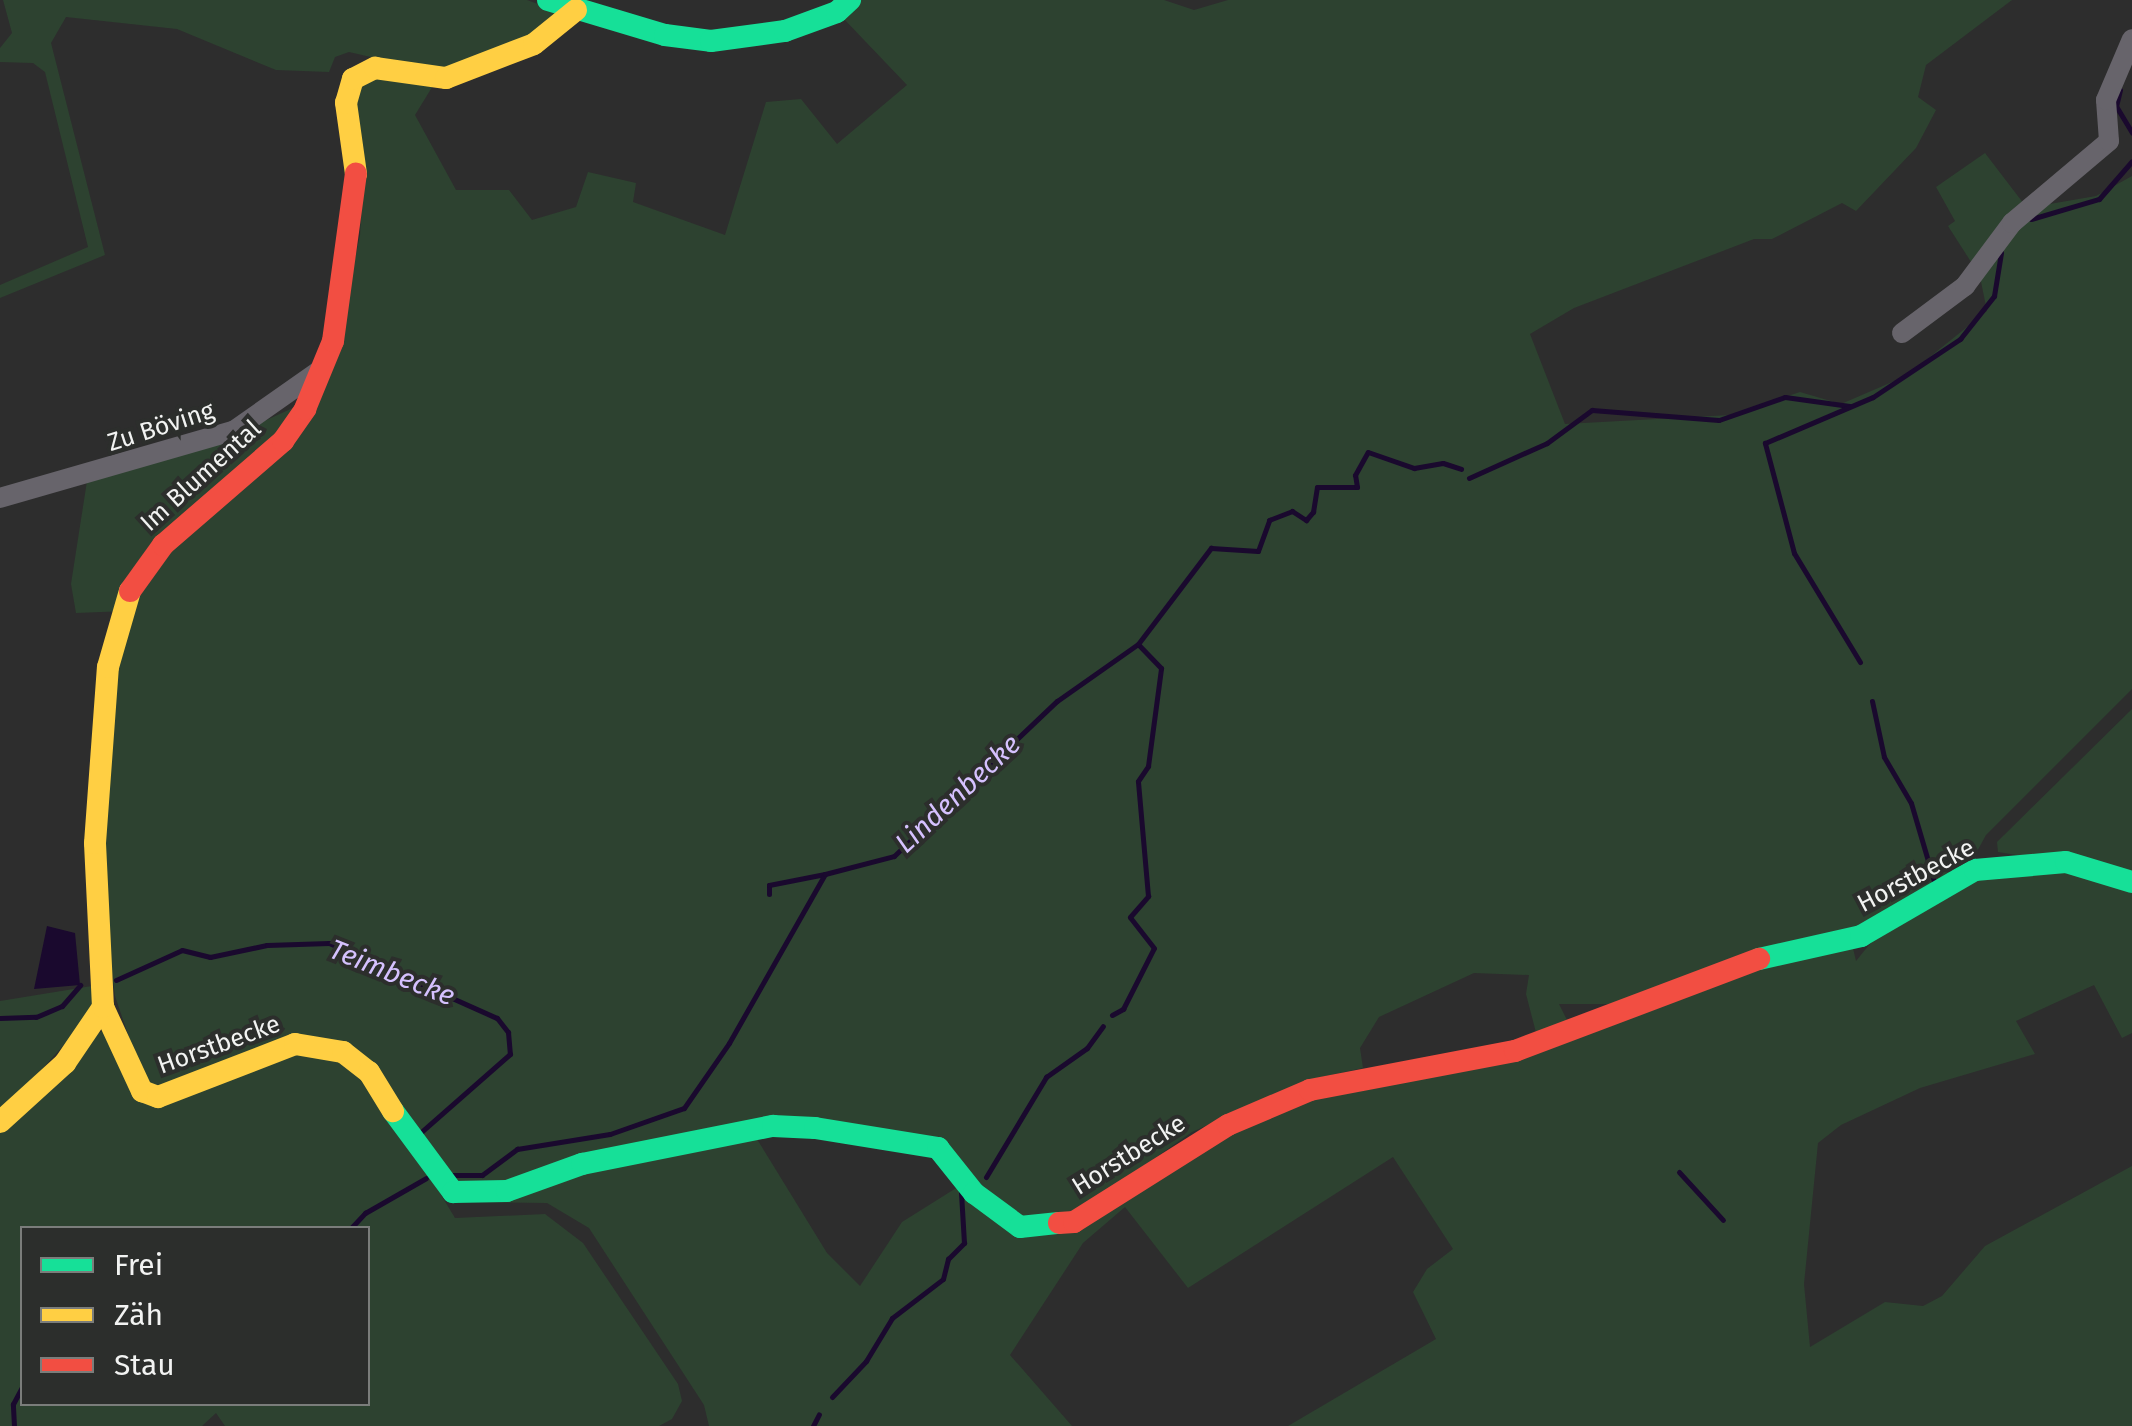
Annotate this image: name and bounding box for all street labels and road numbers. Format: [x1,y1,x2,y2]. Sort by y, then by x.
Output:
street label: Zu Böving [104,396,218,458]
street label: Im Blumental [135,414,267,538]
street label: Horstbecke [1852,833,1980,919]
street label: Horstbecke [154,1009,284,1081]
street label: Horstbecke [1067,1108,1191,1202]

